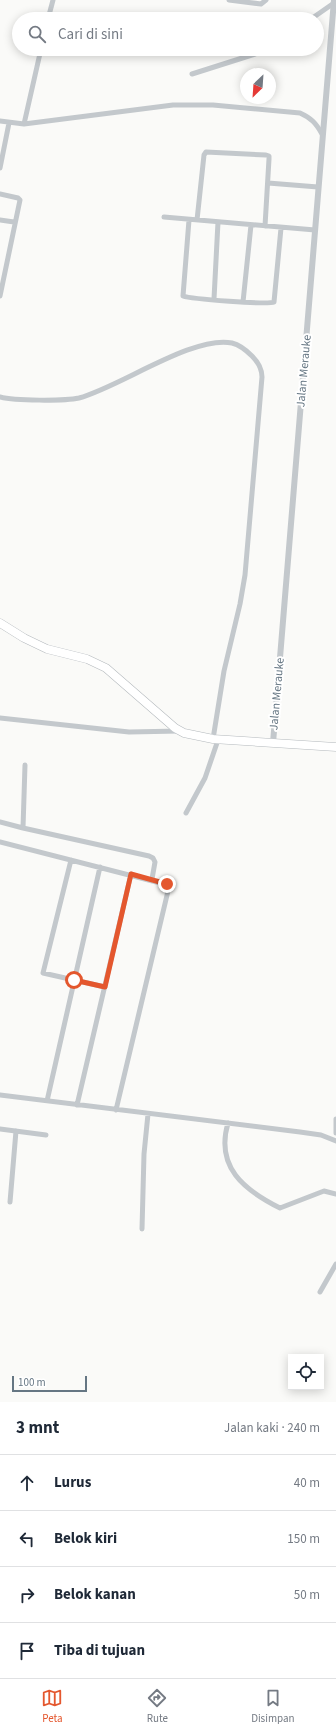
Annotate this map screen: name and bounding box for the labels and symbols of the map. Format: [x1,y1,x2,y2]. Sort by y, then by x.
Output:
north arrow [240,68,276,104]
street label: Jalan Merauke [292,334,316,408]
street label: Jalan Merauke [265,657,289,731]
route end [158,875,176,893]
route start [65,971,83,989]
scale bar [12,1374,87,1393]

